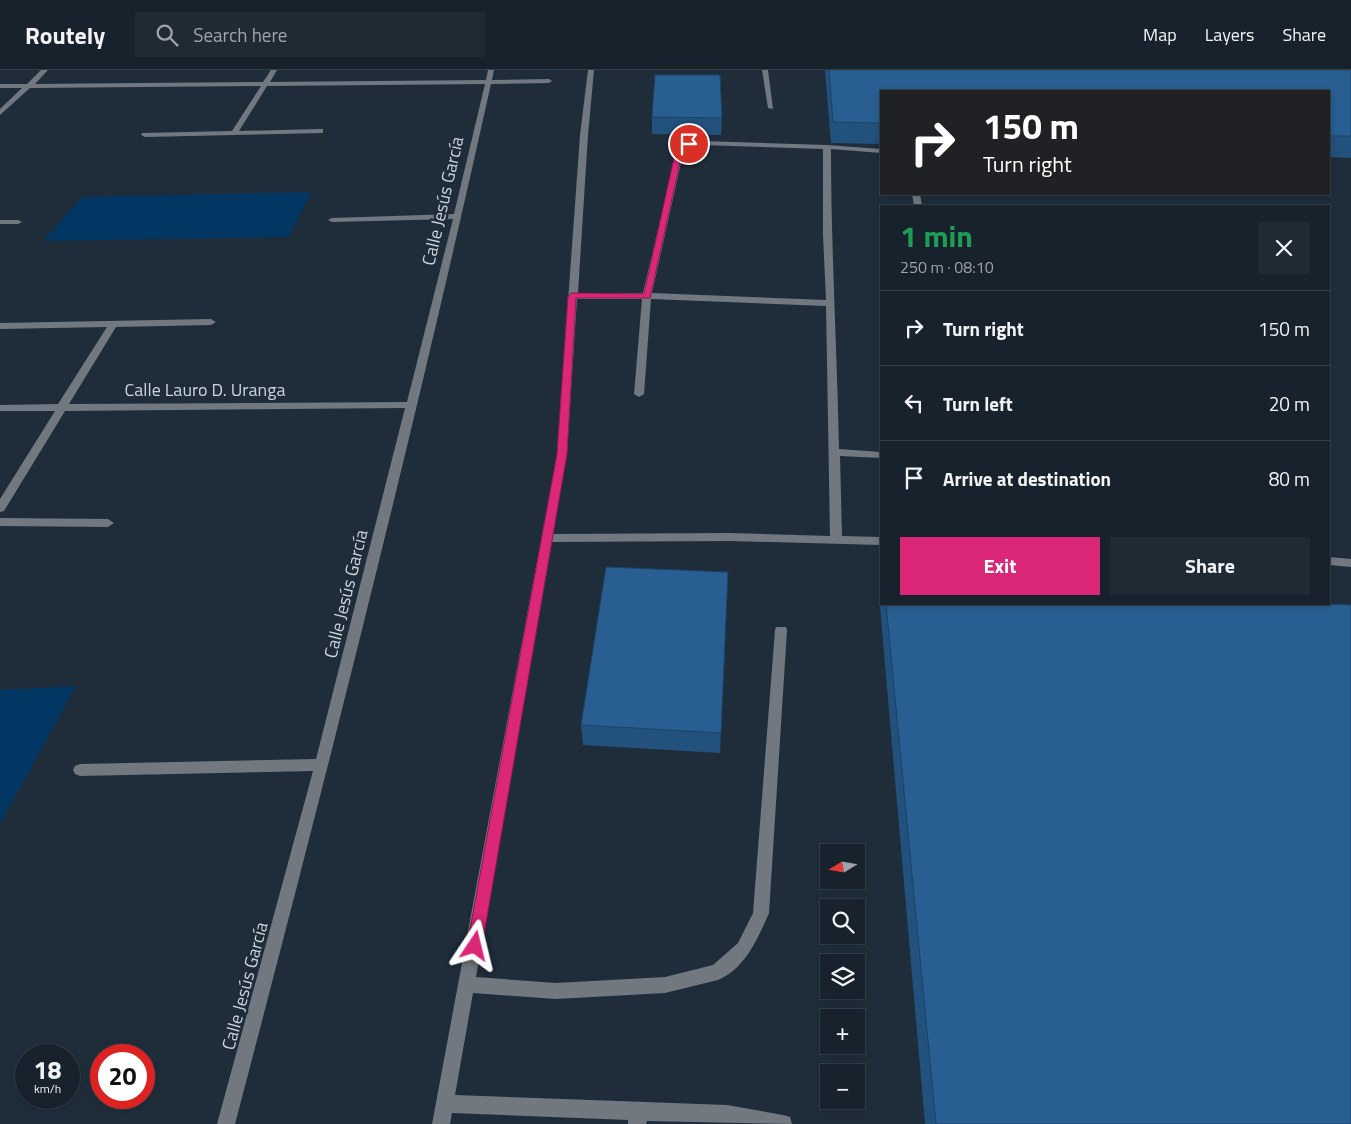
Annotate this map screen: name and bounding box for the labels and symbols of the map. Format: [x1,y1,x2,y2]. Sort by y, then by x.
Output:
pin [668,123,710,165]
street label: Calle Jesús García [415,134,470,268]
street label: Calle Lauro D. Uranga [125,376,285,403]
street label: Calle Jesús García [316,527,375,661]
north arrow [820,844,865,889]
street label: Calle Jesús García [214,919,275,1053]
position arrow [448,919,500,971]
speed limit sign: 20 [90,1044,155,1109]

